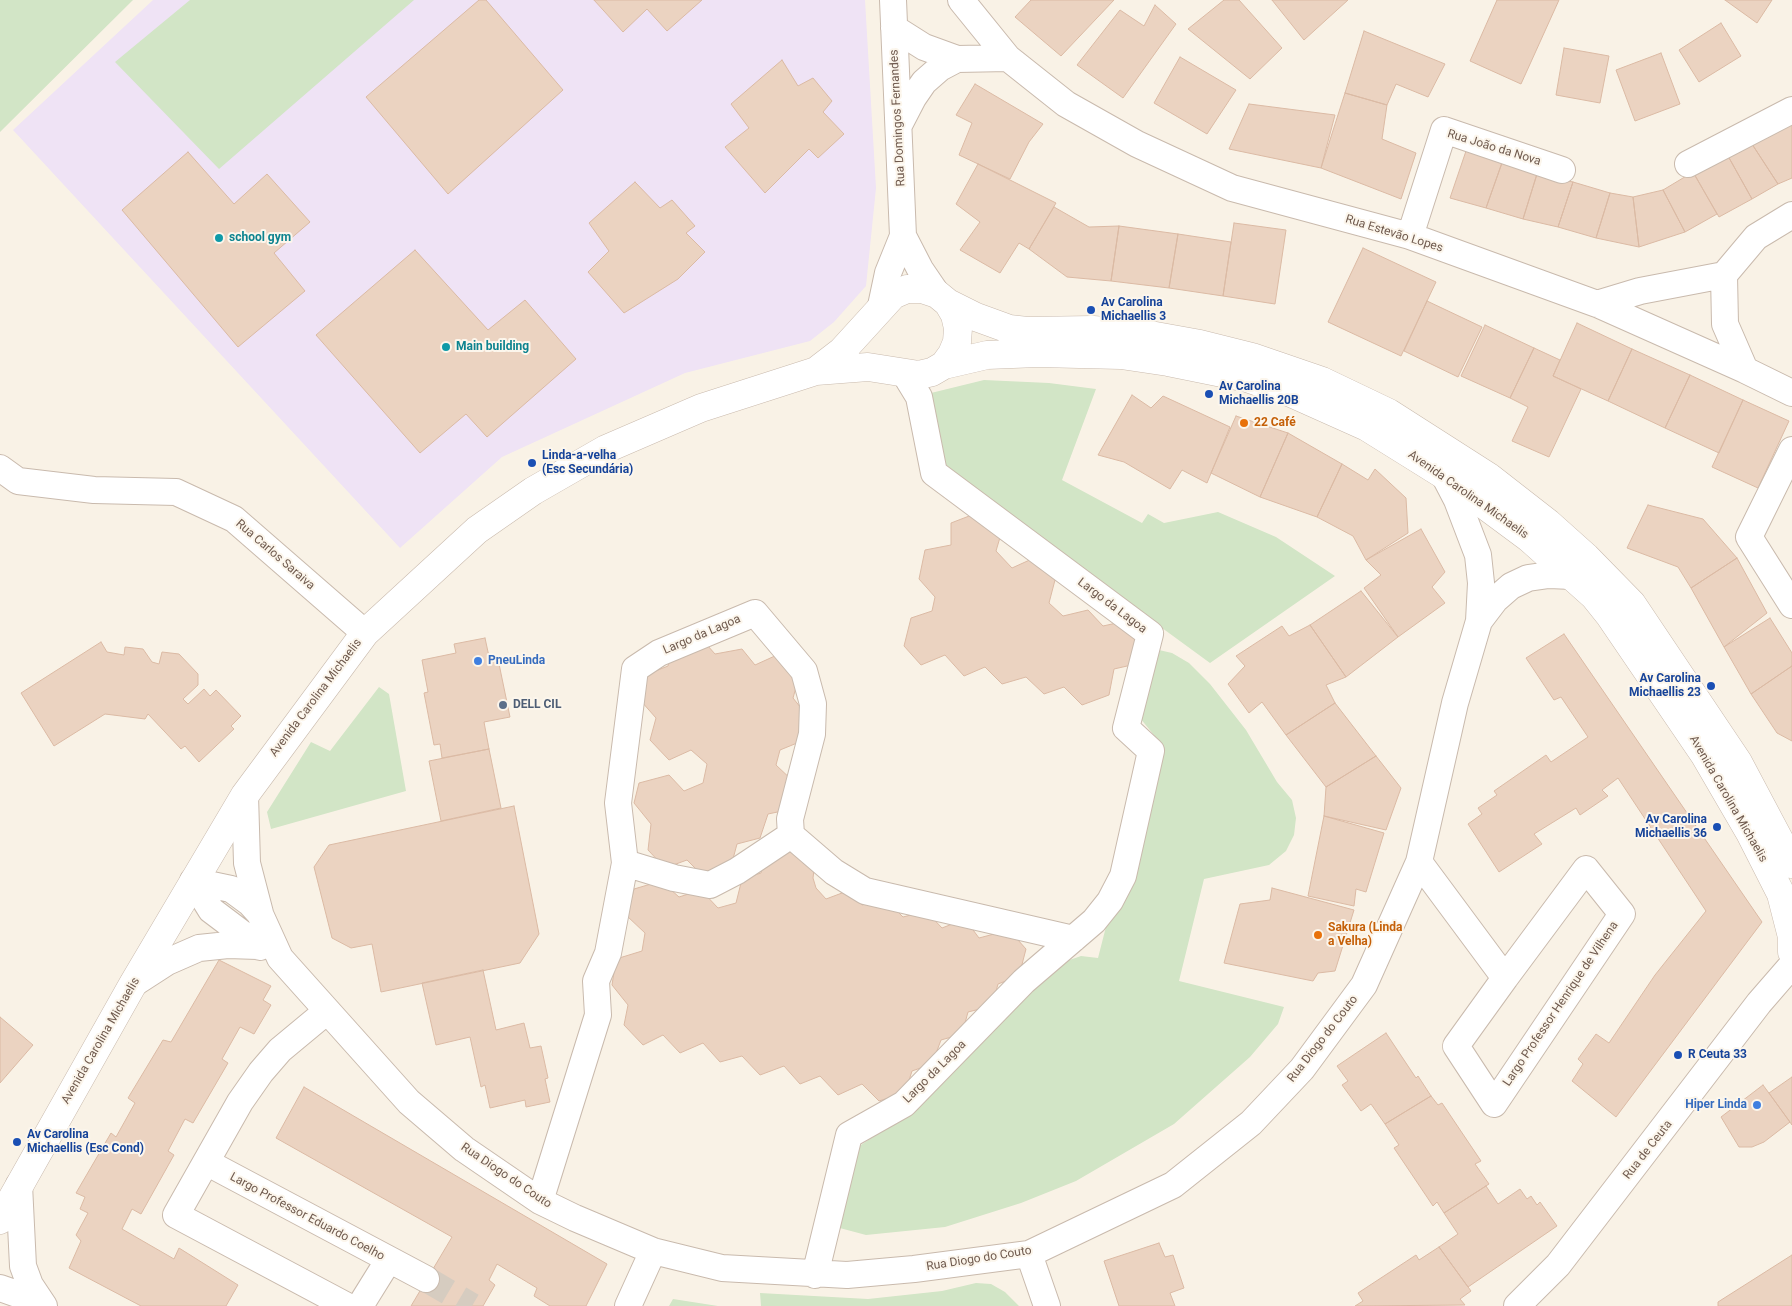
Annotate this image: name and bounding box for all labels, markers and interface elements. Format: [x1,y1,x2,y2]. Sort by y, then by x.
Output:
street label: Rua Domingos Fernandes [887,49,909,187]
street label: Rua João da Nova [1445,127,1543,169]
street label: Rua Estevão Lopes [1343,212,1445,256]
place label: school gym [229,231,291,245]
marker: school gym [213,232,225,244]
place label: Av Carolina Michaellis 3 [1101,296,1166,324]
marker: Av Carolina Michaellis 3 [1085,304,1097,316]
place label: Main building [456,340,529,354]
marker: Main building [440,341,452,353]
place label: Av Carolina Michaellis 20B [1219,380,1299,408]
marker: Av Carolina Michaellis 20B [1203,388,1215,400]
place label: 22 Café [1254,416,1296,430]
marker: 22 Café [1238,417,1250,429]
street label: Avenida Carolina Michaelis [1405,448,1531,542]
place label: Linda-a-velha (Esc Secundária) [542,449,633,477]
marker: Linda-a-velha (Esc Secundária) [526,457,538,469]
street label: Rua Carlos Saraiva [233,517,317,593]
street label: Largo da Lagoa [1075,575,1149,637]
street label: Largo da Lagoa [661,612,743,658]
street label: Avenida Carolina Michaelis [267,636,365,760]
place label: PneuLinda [488,654,545,668]
marker: PneuLinda [472,655,484,667]
place label: Av Carolina Michaellis 23 [1629,672,1701,700]
marker: Av Carolina Michaellis 23 [1705,680,1717,692]
place label: DELL CIL [513,698,561,712]
marker: DELL CIL [497,699,509,711]
street label: Avenida Carolina Michaelis [1686,733,1770,865]
place label: Av Carolina Michaellis 36 [1635,813,1707,841]
marker: Av Carolina Michaellis 36 [1711,821,1723,833]
street label: Largo Professor Henrique de Vilhena [1500,919,1622,1089]
place label: Sakura (Linda a Velha) [1328,921,1402,949]
marker: Sakura (Linda a Velha) [1312,929,1324,941]
street label: Avenida Carolina Michaelis [59,975,143,1107]
street label: Rua Diogo do Couto [1285,993,1361,1085]
street label: Largo da Lagoa [901,1038,969,1106]
place label: R Ceuta 33 [1688,1048,1747,1062]
marker: R Ceuta 33 [1672,1049,1684,1061]
place label: Hiper Linda [1685,1098,1747,1112]
marker: Hiper Linda [1751,1099,1763,1111]
street label: Rua de Ceuta [1621,1118,1675,1182]
place label: Av Carolina Michaellis (Esc Cond) [27,1128,144,1156]
marker: Av Carolina Michaellis (Esc Cond) [11,1136,23,1148]
street label: Rua Diogo do Couto [458,1140,554,1212]
street label: Largo Professor Eduardo Coelho [227,1170,387,1264]
street label: Rua Diogo do Couto [925,1244,1033,1274]

